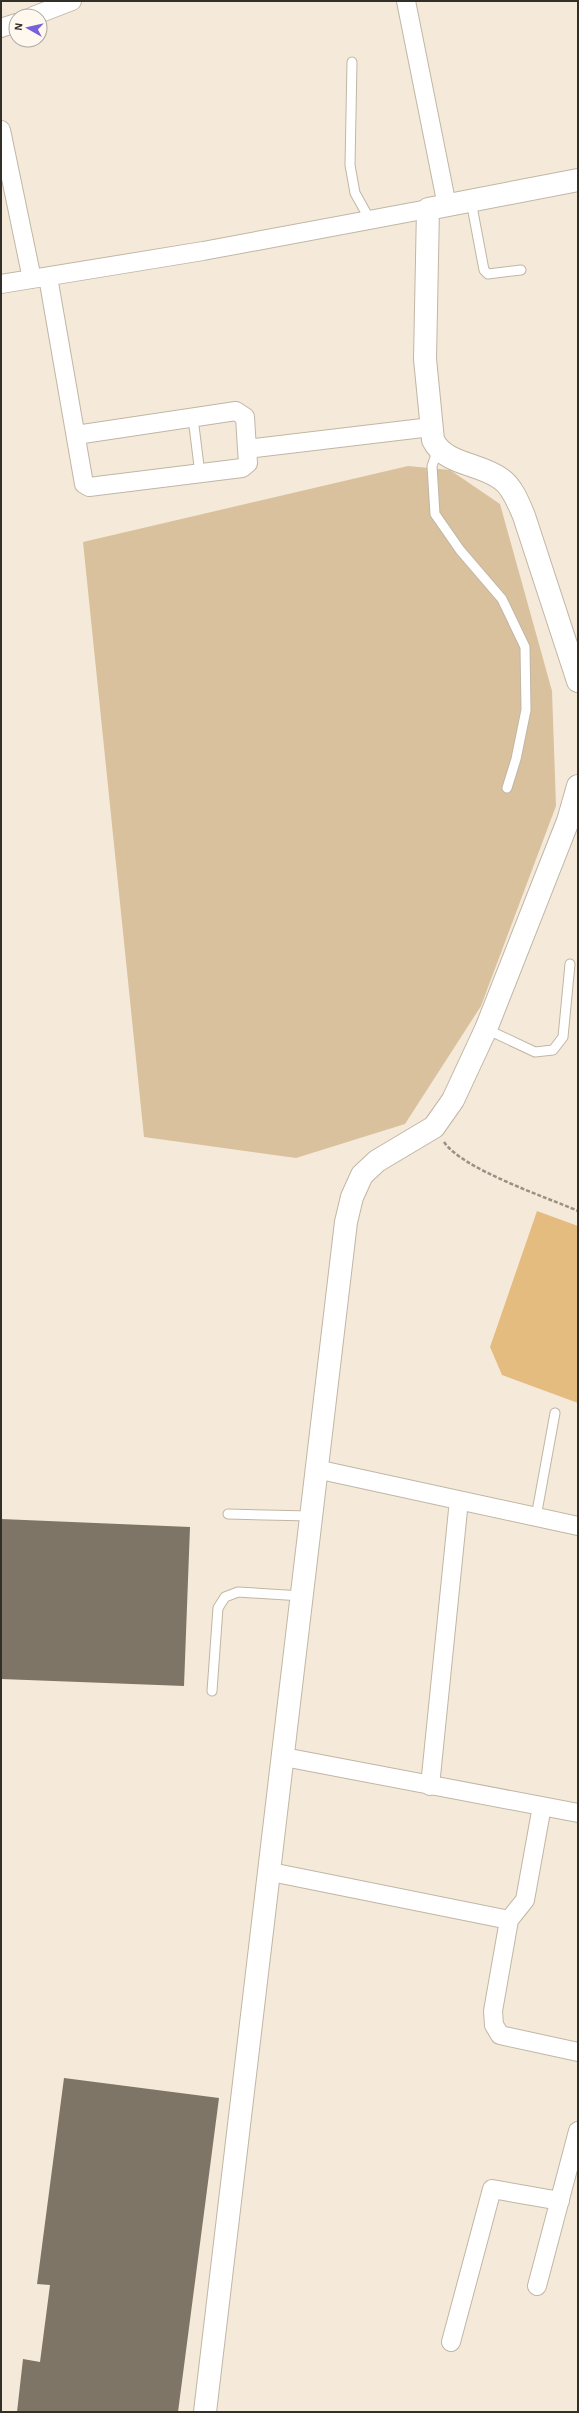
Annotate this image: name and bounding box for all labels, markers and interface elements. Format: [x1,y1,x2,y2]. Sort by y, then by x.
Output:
north arrow [8,8,48,48]
text: N [13,22,25,31]

